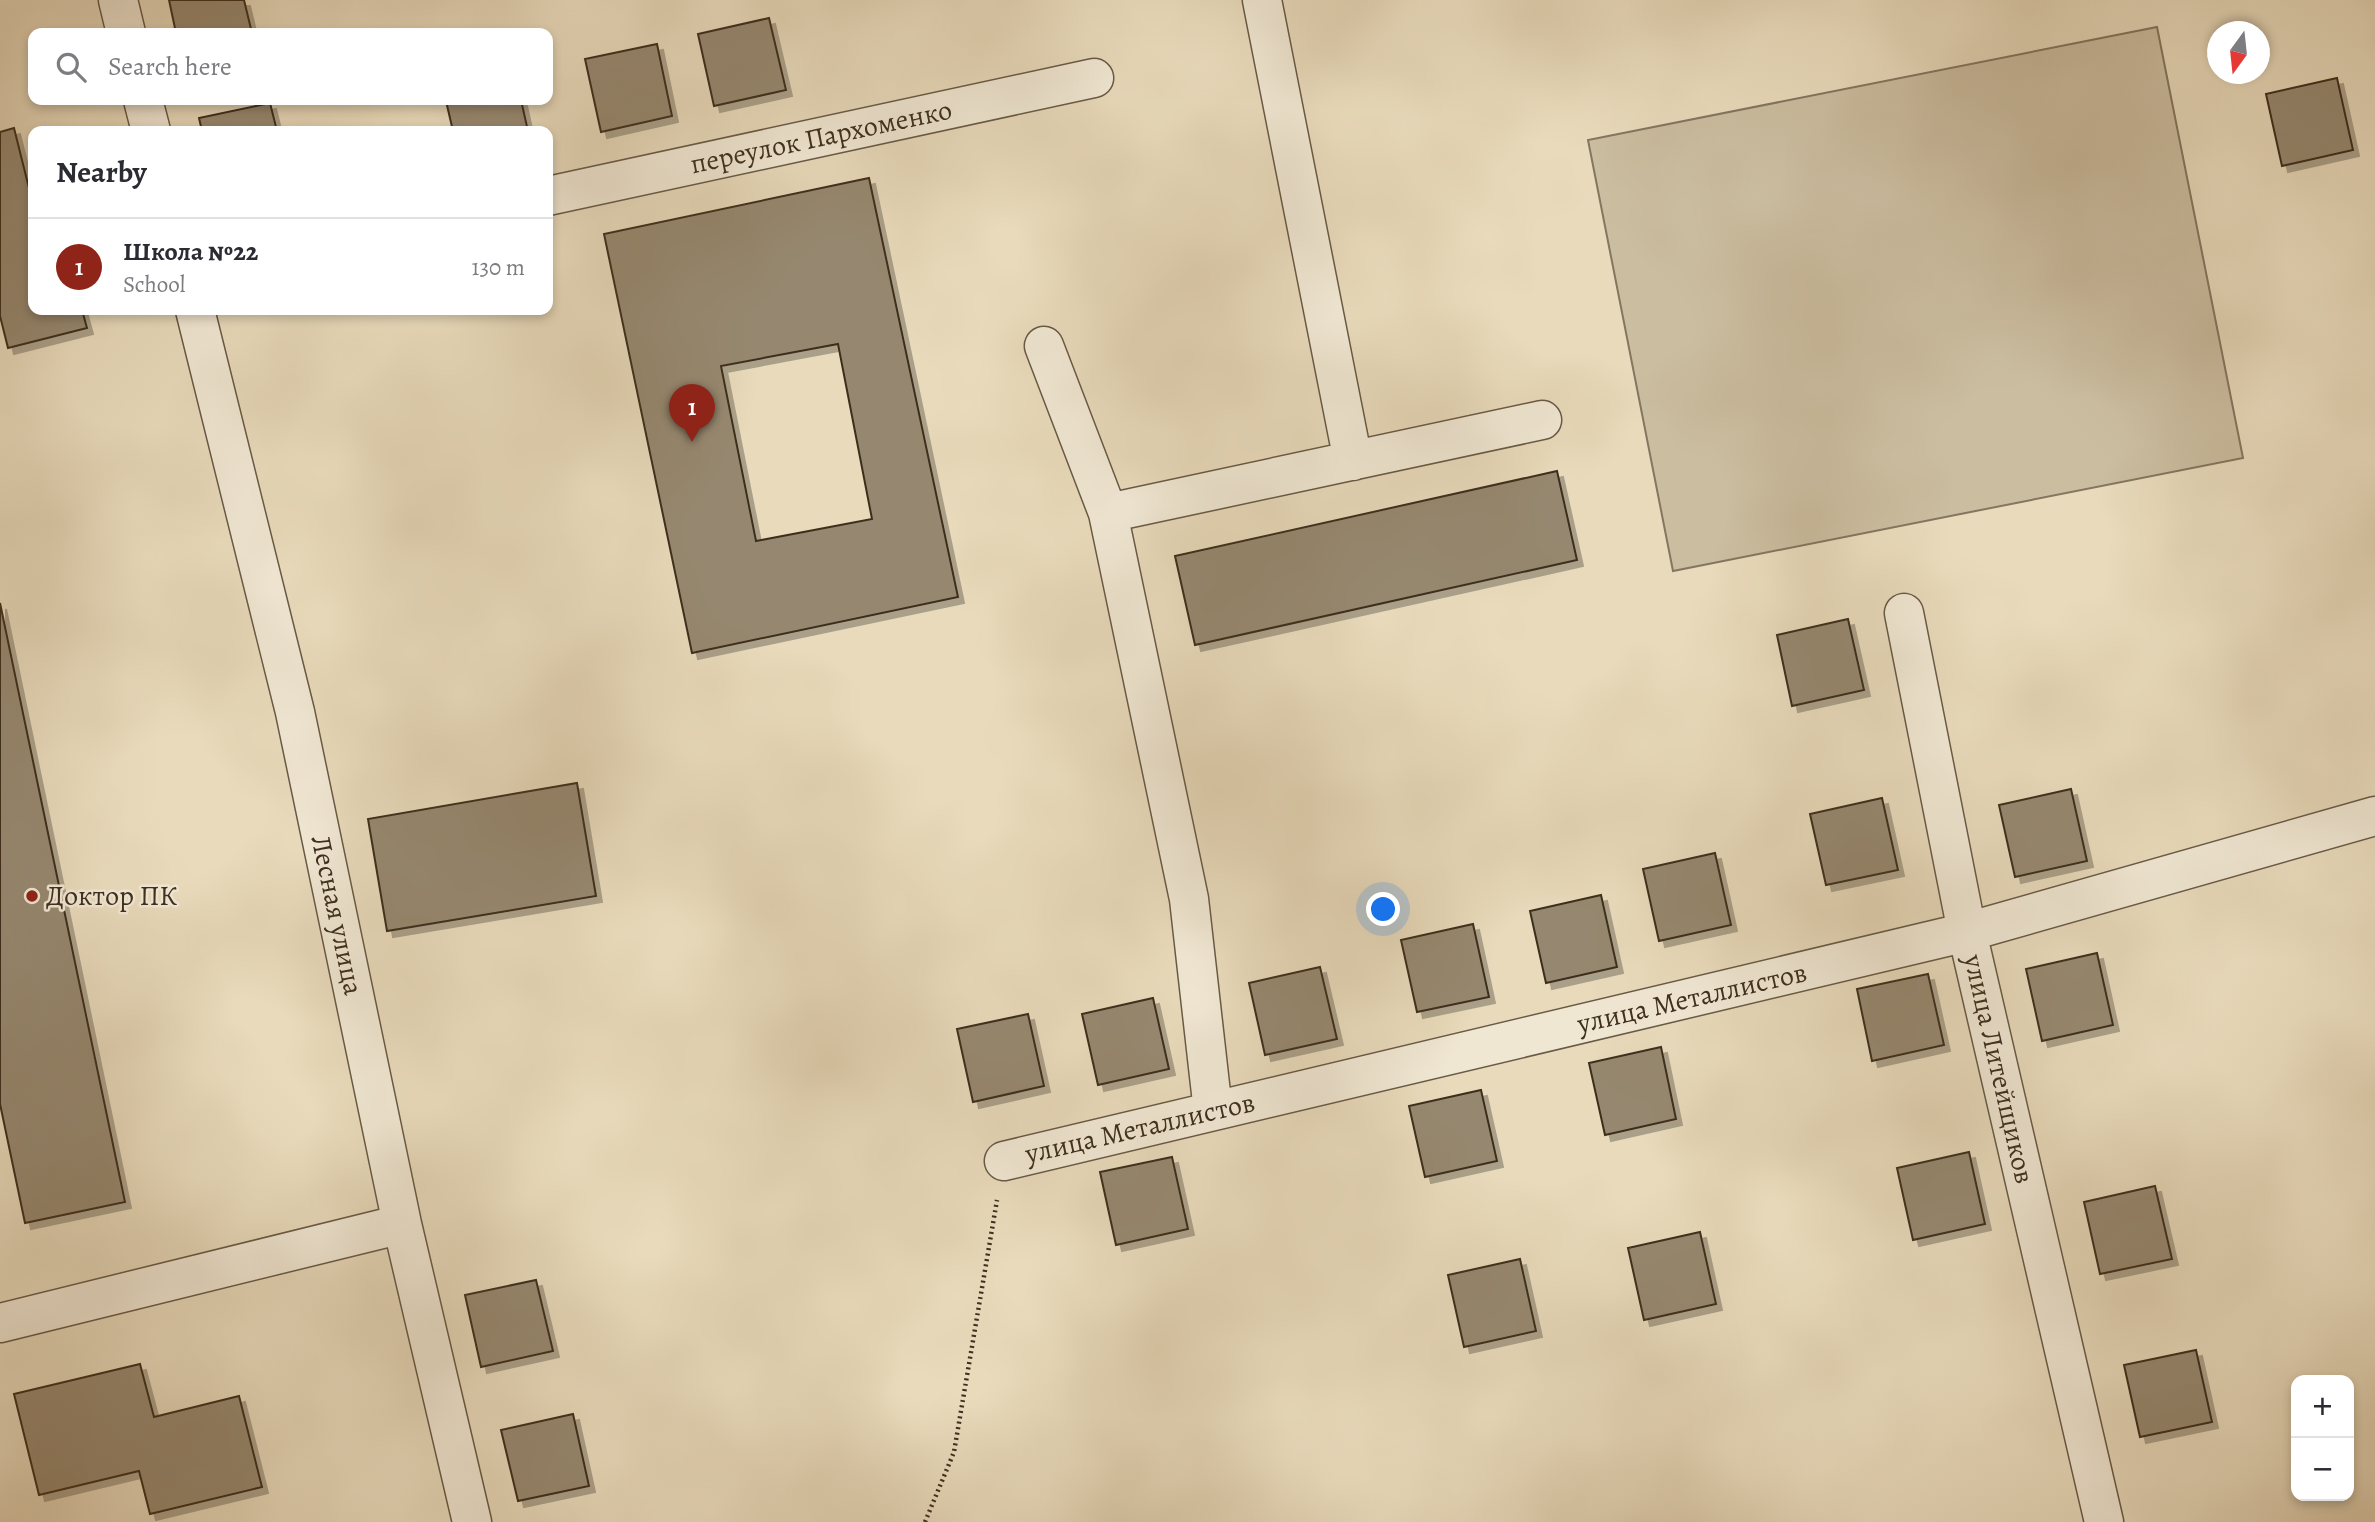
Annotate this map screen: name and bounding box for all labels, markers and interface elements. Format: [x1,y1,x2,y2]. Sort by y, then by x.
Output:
north arrow [2207,21,2270,84]
search box [28,28,553,105]
icon: search [52,48,90,86]
text: Search here [108,49,232,84]
street label: переулок Пархоменко [687,91,955,183]
text: Nearby [56,152,147,192]
text: Школа №22 [123,234,258,269]
text: 1 [75,252,83,283]
text: 130 m [472,252,525,283]
text: School [123,269,185,300]
pin: 1 [669,384,715,442]
street label: Лесная улица [302,832,372,998]
place label: Доктор ПК [46,877,177,915]
marker: Доктор ПК [24,888,40,904]
your location [1366,892,1400,926]
street label: улица Литейщиков [1954,950,2044,1187]
street label: улица Металлистов [1572,953,1811,1043]
street label: улица Металлистов [1020,1083,1259,1173]
map controls [2291,1375,2354,1501]
button: + [2291,1375,2354,1438]
button: − [2291,1438,2354,1501]

